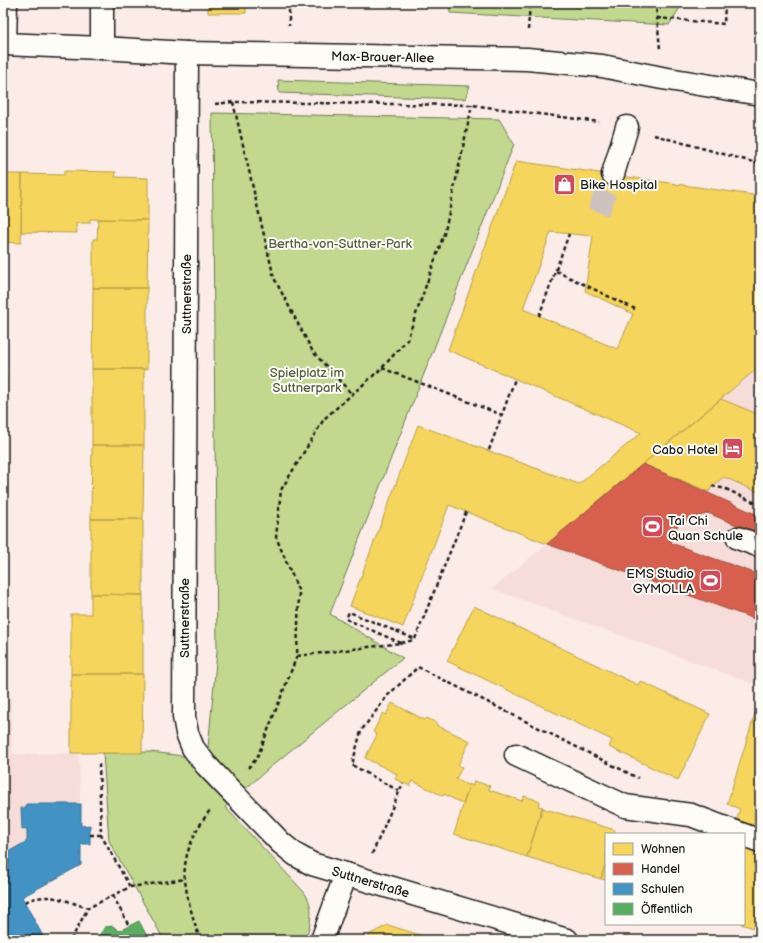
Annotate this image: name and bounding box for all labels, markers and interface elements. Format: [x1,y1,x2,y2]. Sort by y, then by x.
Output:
street label: Max-Brauer-Allee [331,49,435,66]
shop icon: Bike Hospital [551,171,577,197]
place label: Bike Hospital [580,177,657,193]
park label: Bertha-von-Suttner-Park [268,236,412,252]
street label: Suttnerstraße [179,254,195,334]
park label: Spielplatz im Suttnerpark [270,365,344,396]
hotel icon: Cabo Hotel [720,436,746,462]
place label: Cabo Hotel [652,442,718,458]
place label: Tai Chi Quan Schule [668,513,743,544]
sports icon: Tai Chi Quan Schule [639,514,665,540]
place label: EMS Studio GYMOLLA [626,566,694,597]
sports icon: EMS Studio GYMOLLA [697,567,723,593]
street label: Suttnerstraße [177,578,193,658]
legend [605,833,745,925]
text: Wohnen [641,842,686,857]
text: Handel [641,862,680,877]
street label: Suttnerstraße [330,863,411,902]
text: Schulen [641,882,685,897]
text: Öffentlich [641,901,693,917]

